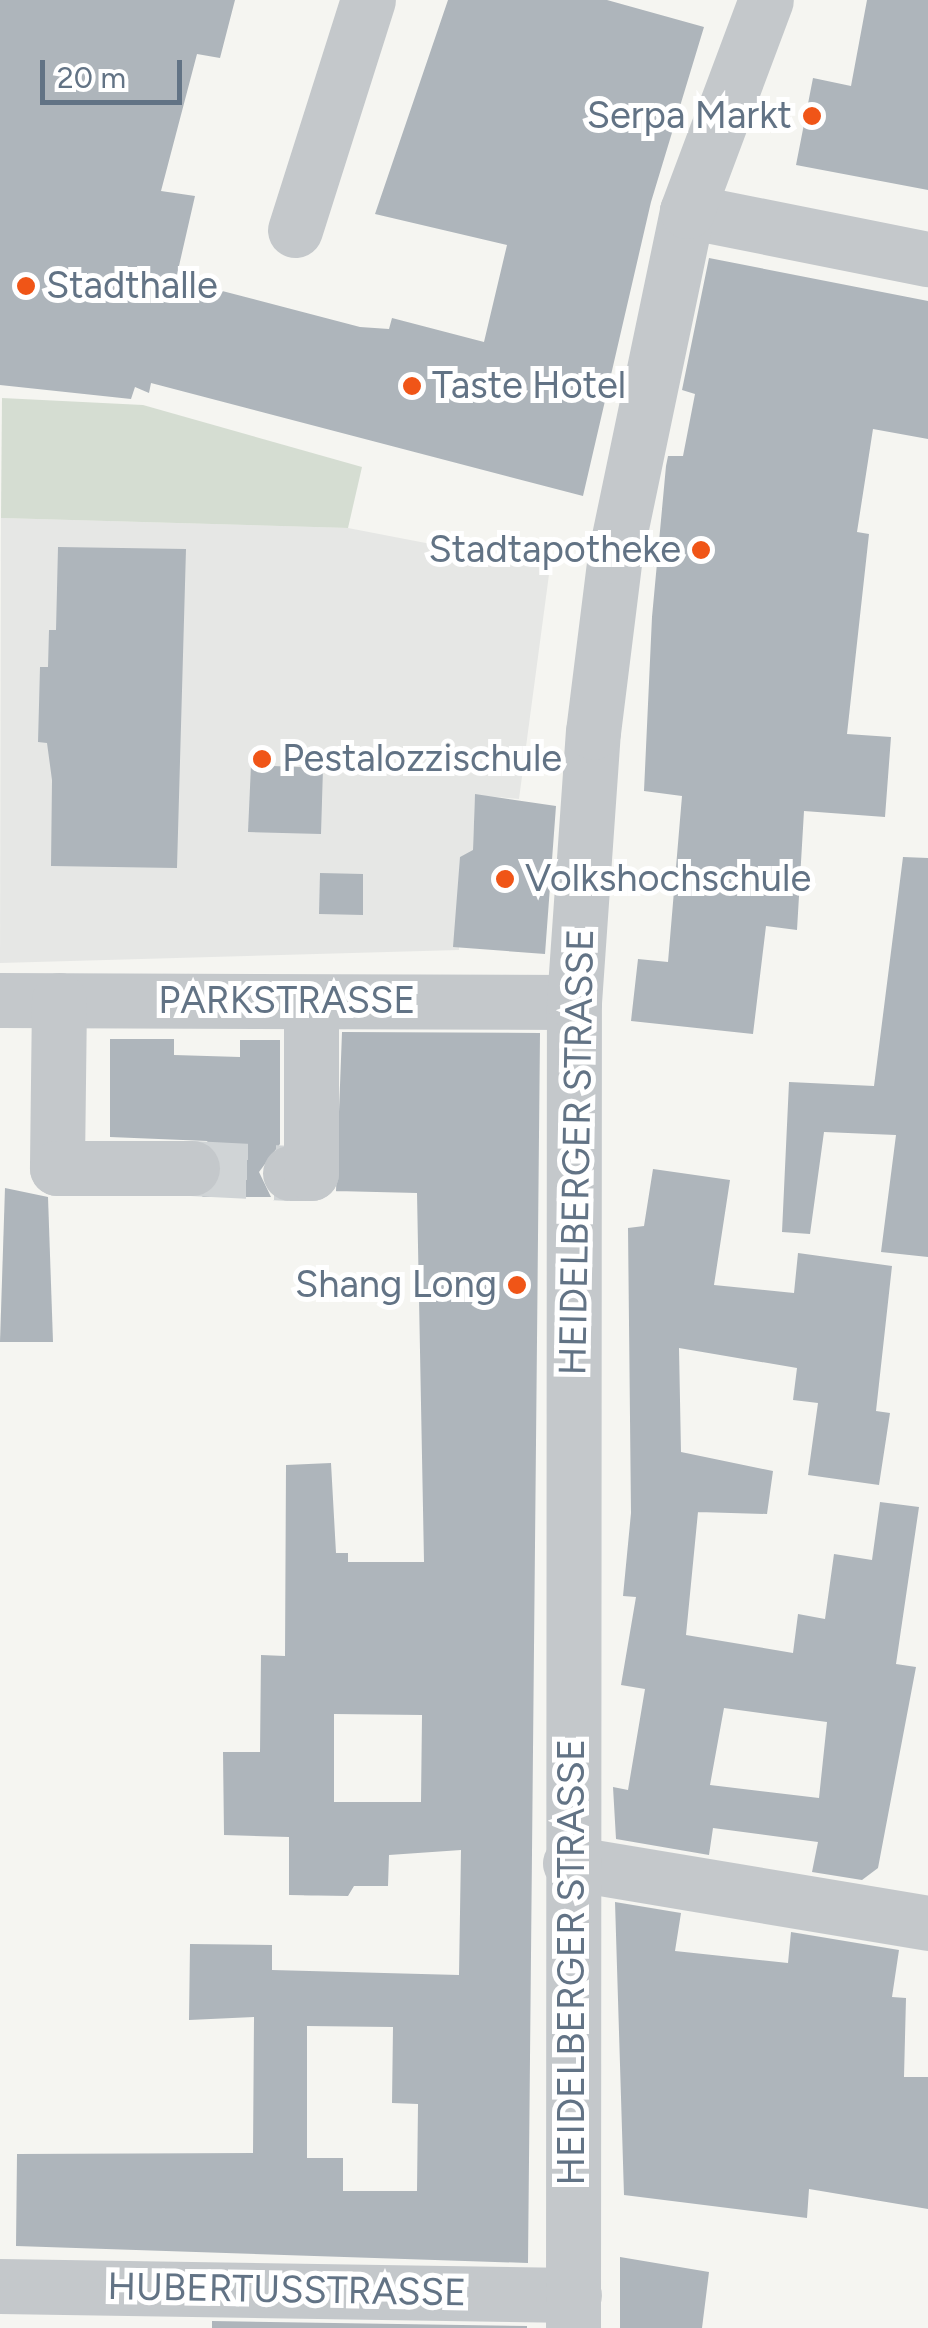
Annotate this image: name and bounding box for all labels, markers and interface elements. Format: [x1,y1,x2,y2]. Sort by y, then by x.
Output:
scale bar [45,40,188,102]
text: 20 m [57,59,126,96]
place label: Serpa Markt [587,93,792,139]
marker: Serpa Markt [801,105,823,127]
place label: Stadthalle [46,263,218,309]
marker: Stadthalle [15,275,37,297]
place label: Taste Hotel [432,363,626,409]
marker: Taste Hotel [401,375,423,397]
place label: Stadtapotheke [429,527,681,573]
marker: Stadtapotheke [690,539,712,561]
place label: Pestalozzischule [282,736,562,782]
marker: Pestalozzischule [251,748,273,770]
place label: Volkshochschule [525,856,811,902]
marker: Volkshochschule [494,868,516,890]
street label: HEIDELBERGER STRASSE [550,928,604,1376]
street label: PARKSTRASSE [158,978,416,1024]
place label: Shang Long [295,1262,497,1308]
marker: Shang Long [506,1274,528,1296]
street label: HEIDELBERGER STRASSE [549,1739,595,2185]
street label: HUBERTUSSTRASSE [107,2264,467,2316]

